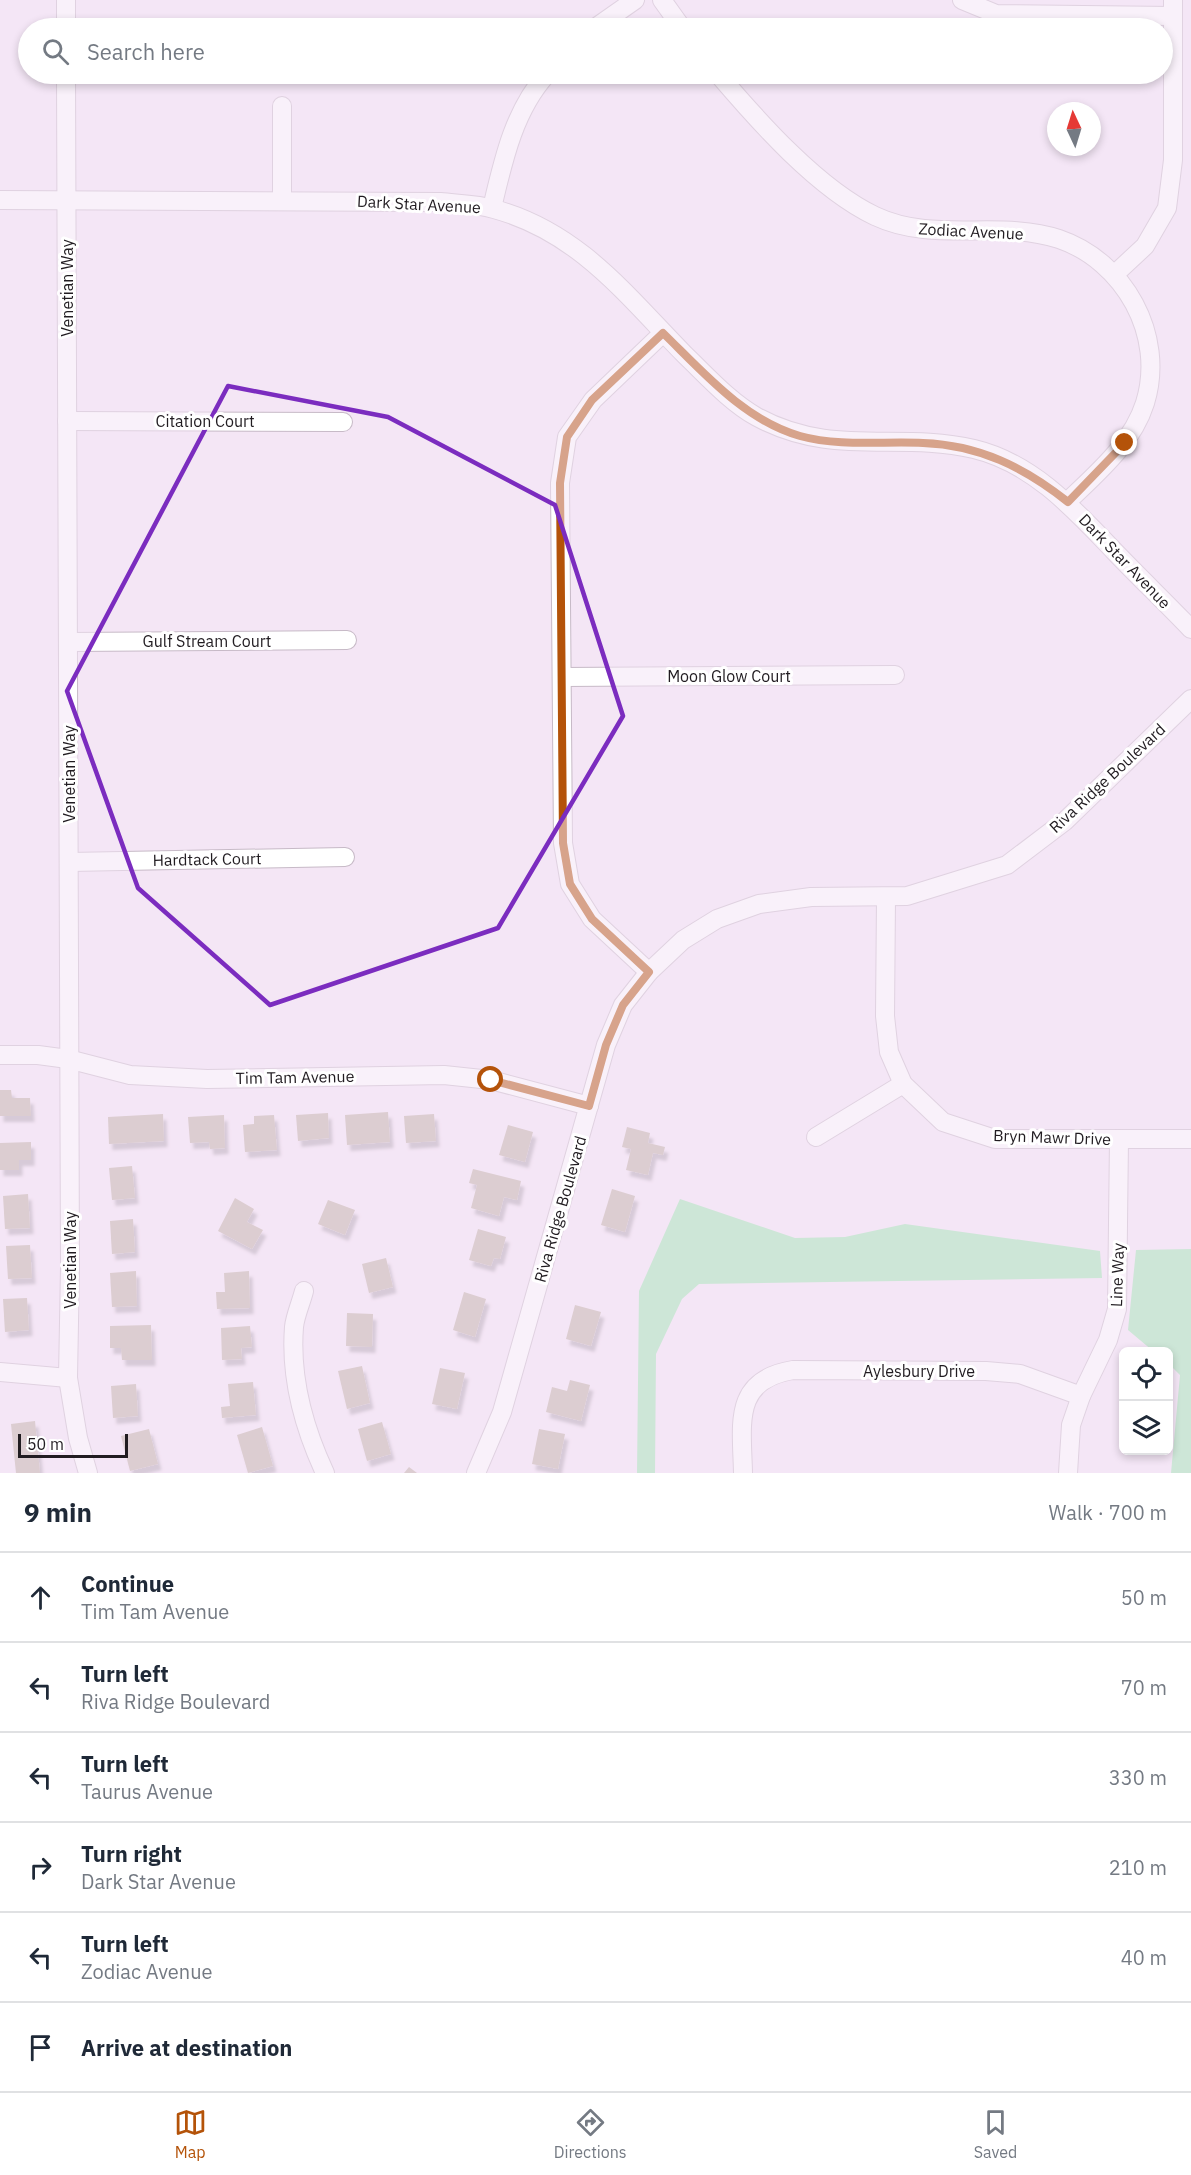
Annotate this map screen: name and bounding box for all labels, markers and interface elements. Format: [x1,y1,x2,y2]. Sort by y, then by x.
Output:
search box [18,18,1173,84]
icon: search [39,35,72,68]
text: Search here [87,37,205,66]
north arrow [1047,102,1101,156]
street label: Dark Star Avenue [357,191,482,217]
street label: Zodiac Avenue [918,218,1024,244]
street label: Venetian Way [57,239,77,337]
street label: Citation Court [155,411,255,431]
route end [1111,429,1137,455]
street label: Dark Star Avenue [1075,509,1175,613]
street label: Gulf Stream Court [143,631,271,651]
street label: Moon Glow Court [667,666,791,686]
street label: Riva Ridge Boulevard [1045,719,1169,837]
street label: Venetian Way [59,725,79,823]
street label: Hardtack Court [152,848,262,870]
street label: Tim Tam Avenue [236,1066,355,1088]
route start [477,1066,503,1092]
street label: Bryn Mawr Drive [993,1125,1111,1149]
street label: Riva Ridge Boulevard [529,1133,591,1285]
street label: Venetian Way [60,1211,80,1309]
street label: Line Way [1106,1243,1128,1307]
map controls [1119,1347,1173,1455]
button: locate [1119,1347,1173,1401]
street label: Aylesbury Drive [863,1361,975,1381]
button: layers [1119,1401,1173,1455]
scale bar [18,1431,128,1458]
text: 50 m [27,1434,64,1454]
text: 9 min [24,1495,92,1529]
text: Walk · 700 m [1049,1499,1167,1526]
text: Continue [81,1569,174,1598]
icon: ahead [24,1581,57,1614]
text: 50 m [1121,1584,1167,1611]
text: Tim Tam Avenue [81,1598,229,1625]
text: Turn left [81,1659,169,1688]
icon: left [24,1671,57,1704]
text: 70 m [1121,1674,1167,1701]
text: Riva Ridge Boulevard [81,1688,270,1715]
text: Turn left [81,1749,169,1778]
icon: left [24,1761,57,1794]
text: 330 m [1109,1764,1167,1791]
text: Taurus Avenue [81,1778,213,1805]
text: Turn right [81,1839,182,1868]
icon: right [24,1851,57,1884]
text: 210 m [1109,1854,1167,1881]
text: Dark Star Avenue [81,1868,236,1895]
text: Turn left [81,1929,169,1958]
icon: left [24,1941,57,1974]
text: 40 m [1121,1944,1167,1971]
text: Zodiac Avenue [81,1958,213,1985]
icon: arrive [24,2031,57,2064]
text: Arrive at destination [81,2033,292,2062]
tab: Map [174,2106,207,2162]
tab: Directions [554,2106,627,2162]
tab: Saved [974,2106,1017,2162]

